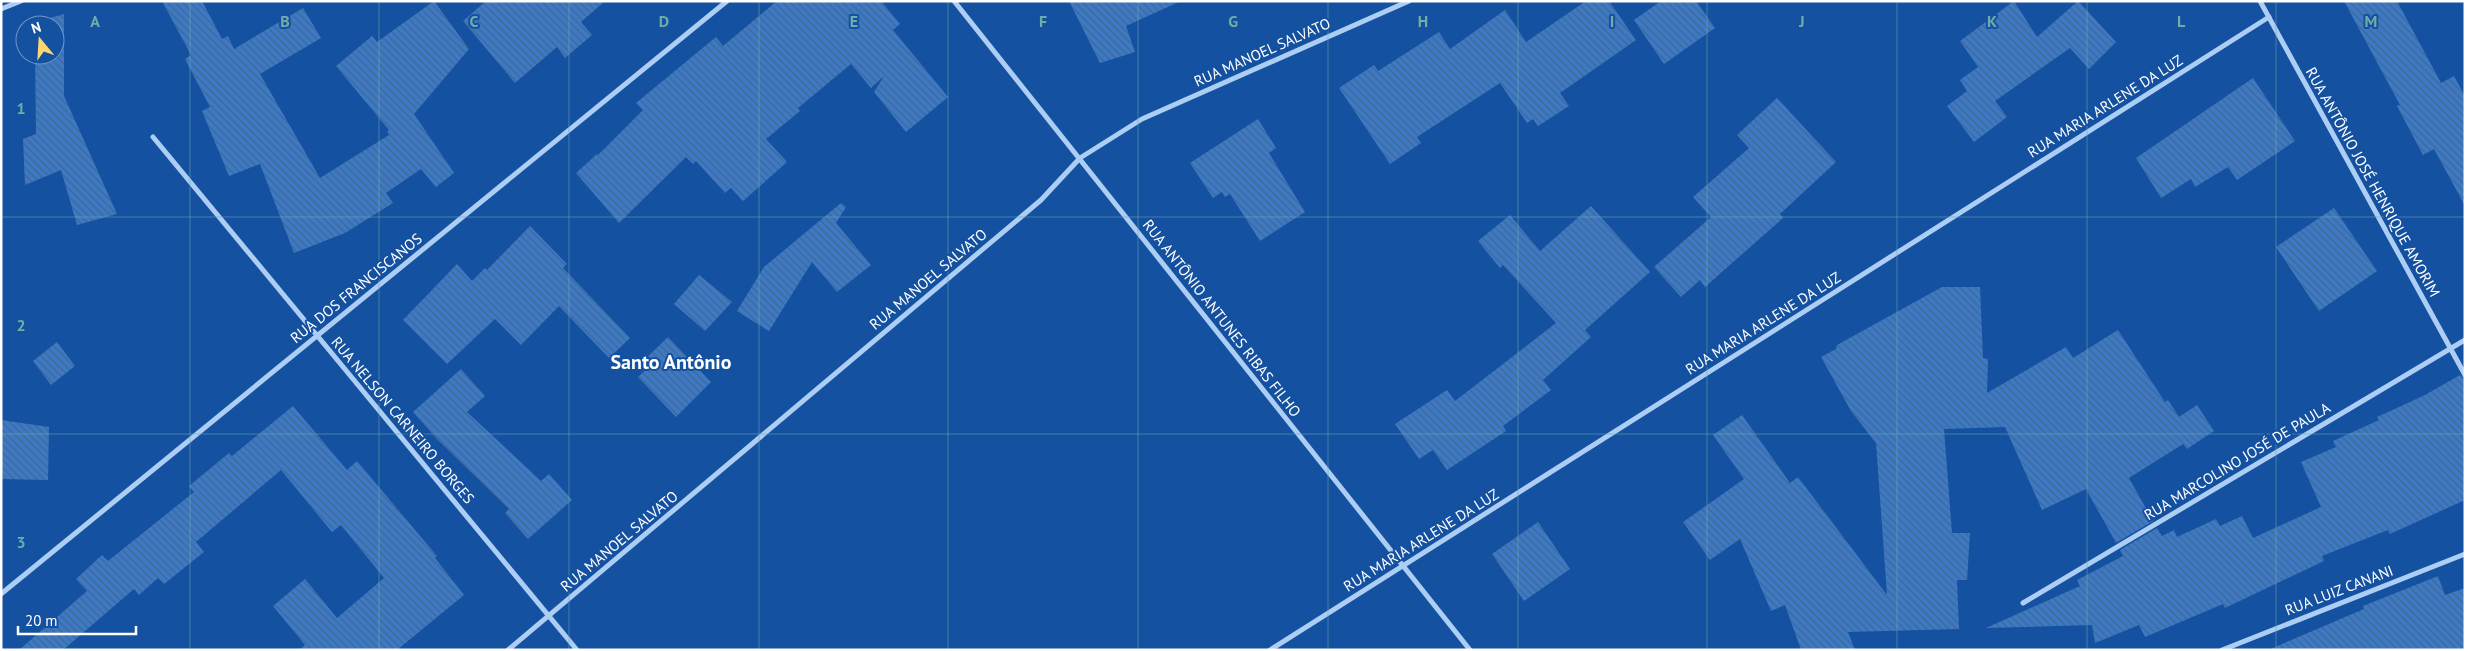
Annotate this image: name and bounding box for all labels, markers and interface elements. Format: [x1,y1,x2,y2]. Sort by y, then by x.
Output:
text: A [90,11,100,31]
text: B [280,11,290,31]
text: C [470,11,479,31]
text: D [659,11,669,31]
text: E [850,11,858,31]
text: F [1039,11,1047,31]
text: G [1228,11,1238,31]
text: H [1418,11,1428,31]
text: I [1610,11,1614,31]
text: J [1798,11,1805,31]
text: K [1987,11,1997,31]
text: L [2177,11,2186,31]
text: M [2365,11,2377,31]
street label: RUA MANOEL SALVATO [1191,13,1333,91]
north arrow [15,15,65,65]
text: N [29,18,43,38]
street label: RUA MARIA ARLENE DA LUZ [2024,50,2186,162]
street label: RUA ANTÔNIO JOSÉ HENRIQUE AMORIM [2302,64,2444,300]
text: 1 [16,98,26,118]
street label: RUA ANTÔNIO ANTUNES RIBAS FILHO [1139,215,1305,421]
street label: RUA MANOEL SALVATO [865,224,991,334]
street label: RUA DOS FRANCISCANOS [286,229,426,347]
street label: RUA MARIA ARLENE DA LUZ [1682,267,1844,379]
text: 2 [16,315,26,335]
street label: RUA NELSON CARNEIRO BORGES [327,333,479,507]
district label: Santo Antônio [611,349,732,375]
street label: RUA MARCOLINO JOSÉ DE PAULA [2140,398,2334,524]
street label: RUA MARIA ARLENE DA LUZ [1340,484,1502,596]
street label: RUA MANOEL SALVATO [556,486,682,596]
text: 3 [16,532,26,552]
street label: RUA LUIZ CANANI [2282,561,2396,619]
scale bar [18,604,135,636]
text: 20 m [25,611,58,630]

